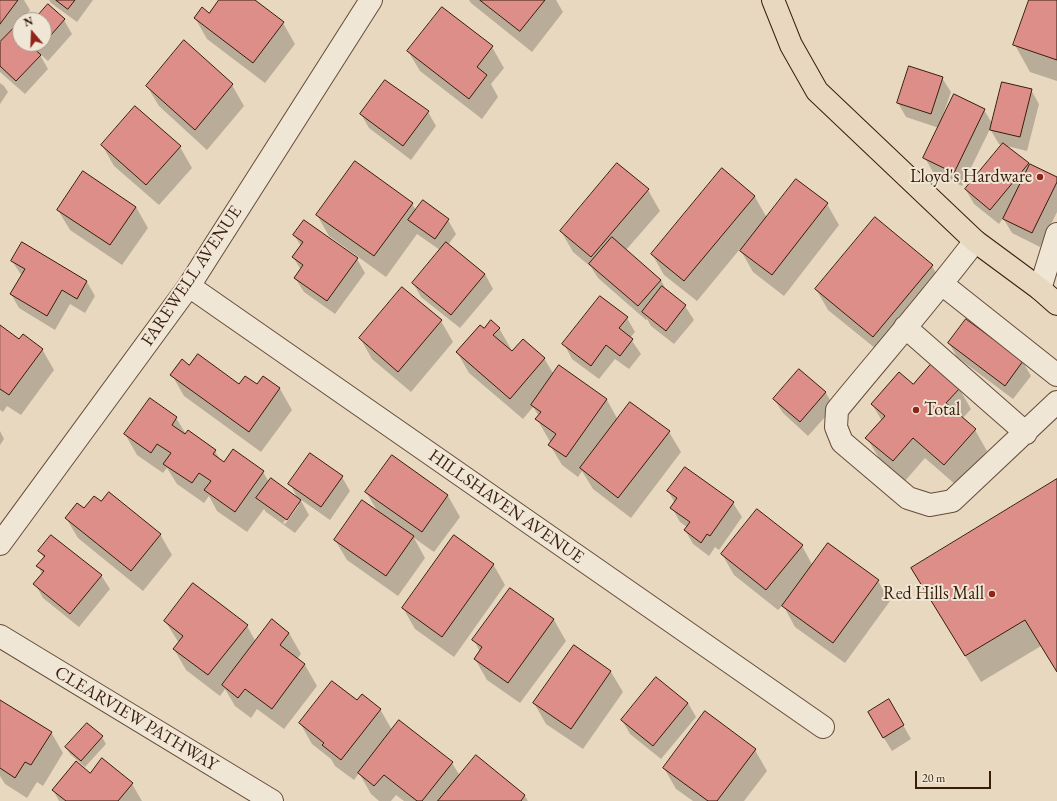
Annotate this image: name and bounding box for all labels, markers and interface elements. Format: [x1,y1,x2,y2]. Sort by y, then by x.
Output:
north arrow [12,12,52,52]
text: N [22,14,35,30]
place label: Lloyd's Hardware [910,166,1032,188]
marker: Lloyd's Hardware [1035,172,1045,182]
street label: FAREWELL AVENUE [137,202,247,350]
place label: Total [924,399,960,421]
marker: Total [911,405,921,415]
street label: HILLSHAVEN AVENUE [424,445,588,569]
place label: Red Hills Mall [883,583,984,605]
marker: Red Hills Mall [987,589,997,599]
street label: CLEARVIEW PATHWAY [51,662,221,776]
scale bar [917,763,993,789]
text: 20 m [922,770,945,786]

